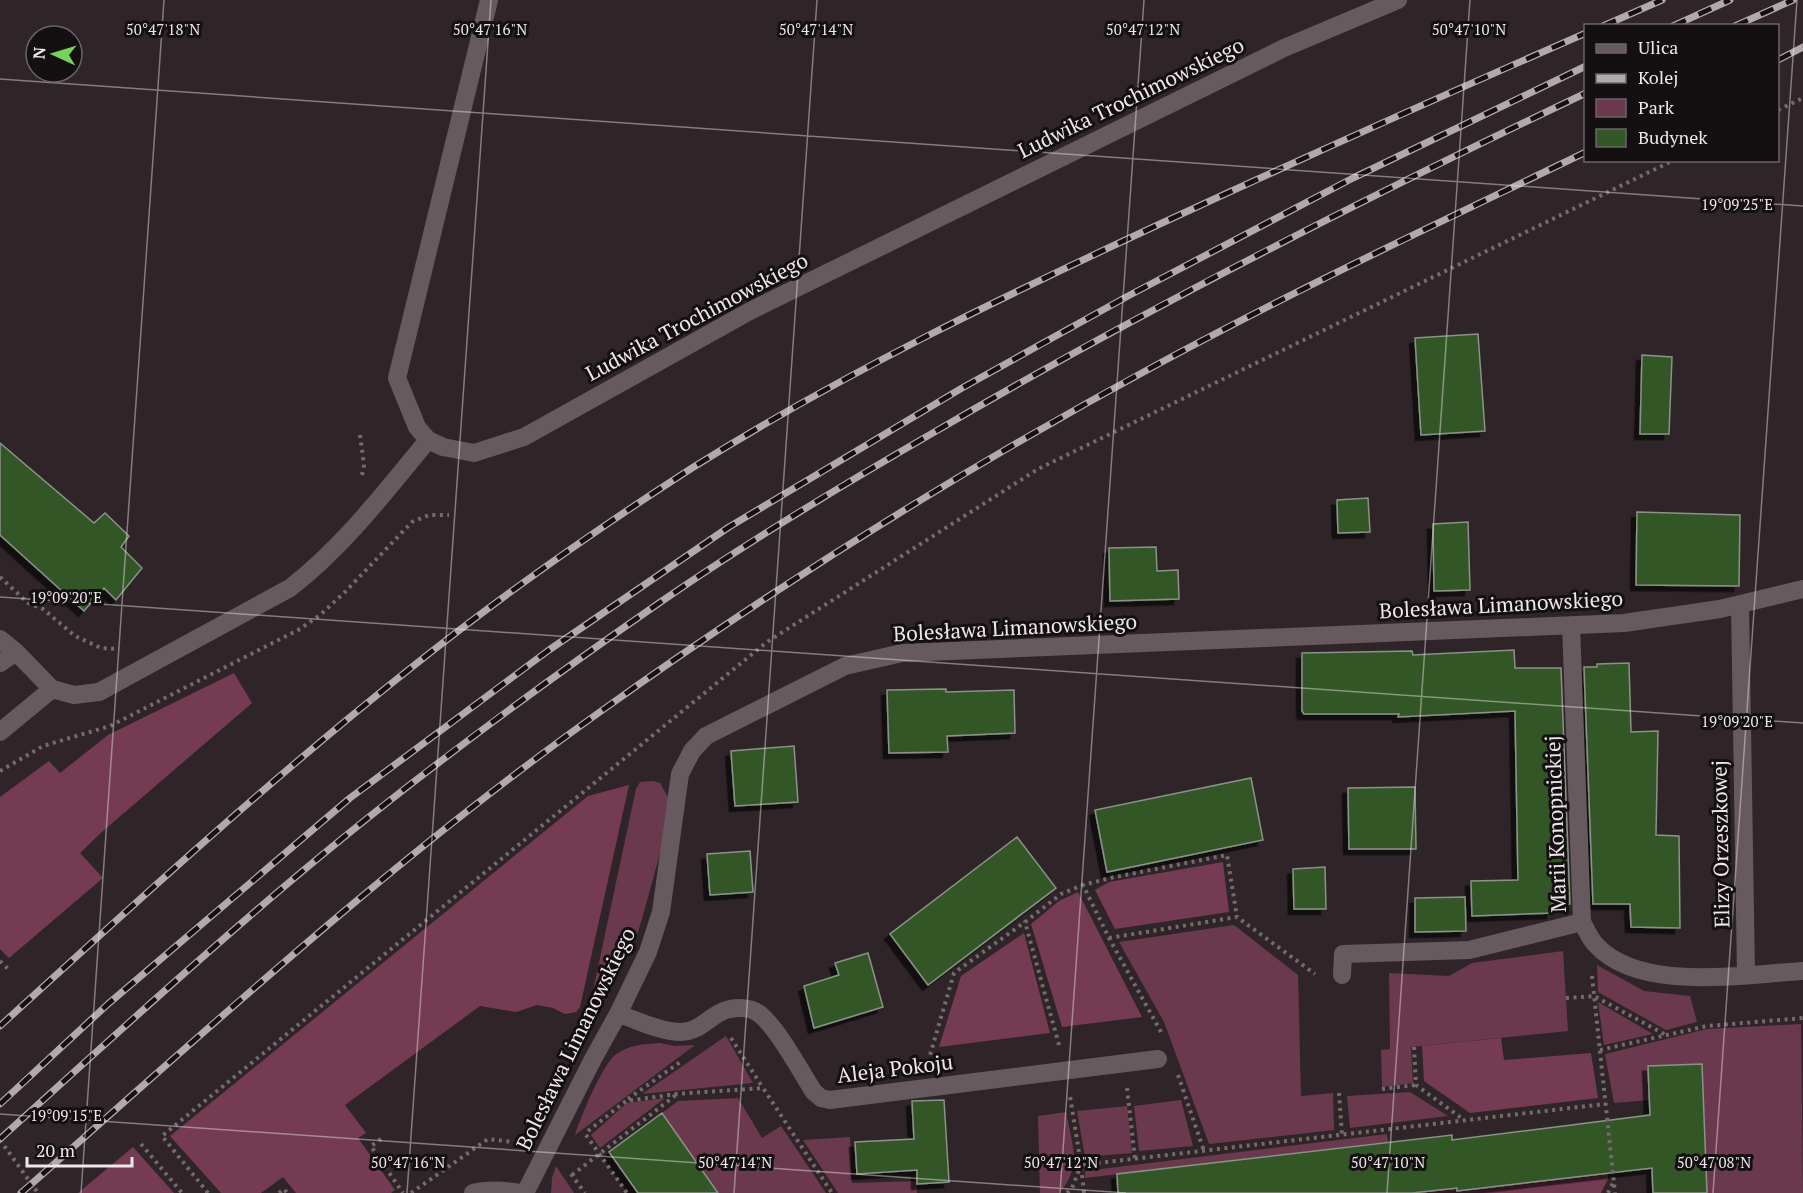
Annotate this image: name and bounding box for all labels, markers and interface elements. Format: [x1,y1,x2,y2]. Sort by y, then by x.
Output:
text: 50°47'18"N [126,19,200,39]
text: 50°47'16"N [453,19,527,39]
text: 50°47'14"N [779,19,853,39]
text: 50°47'12"N [1106,19,1180,39]
text: 50°47'10"N [1432,19,1506,39]
north arrow [24,24,84,84]
legend [1584,24,1779,162]
street label: Ludwika Trochimowskiego [1013,30,1248,164]
text: Ulica [1638,35,1678,59]
text: N [28,46,50,60]
text: Kolej [1638,65,1678,89]
text: Park [1638,95,1675,119]
text: Budynek [1638,125,1708,149]
text: 19°09'25"E [1701,194,1773,214]
street label: Ludwika Trochimowskiego [580,246,813,387]
street label: Bolesława Limanowskiego [1378,584,1624,624]
text: 19°09'20"E [30,587,102,607]
street label: Bolesława Limanowskiego [892,607,1138,647]
text: 19°09'20"E [1701,711,1773,731]
street label: Marii Konopnickiej [1538,735,1572,913]
street label: Elizy Orzeszkowej [1705,760,1735,928]
street label: Bolesława Limanowskiego [509,923,641,1154]
street label: Aleja Pokoju [835,1047,955,1089]
text: 19°09'15"E [30,1105,102,1125]
scale bar [27,1130,132,1168]
text: 20 m [36,1138,76,1162]
text: 50°47'16"N [371,1152,445,1172]
text: 50°47'14"N [698,1152,772,1172]
text: 50°47'12"N [1024,1152,1098,1172]
text: 50°47'10"N [1351,1152,1425,1172]
text: 50°47'08"N [1677,1152,1751,1172]

